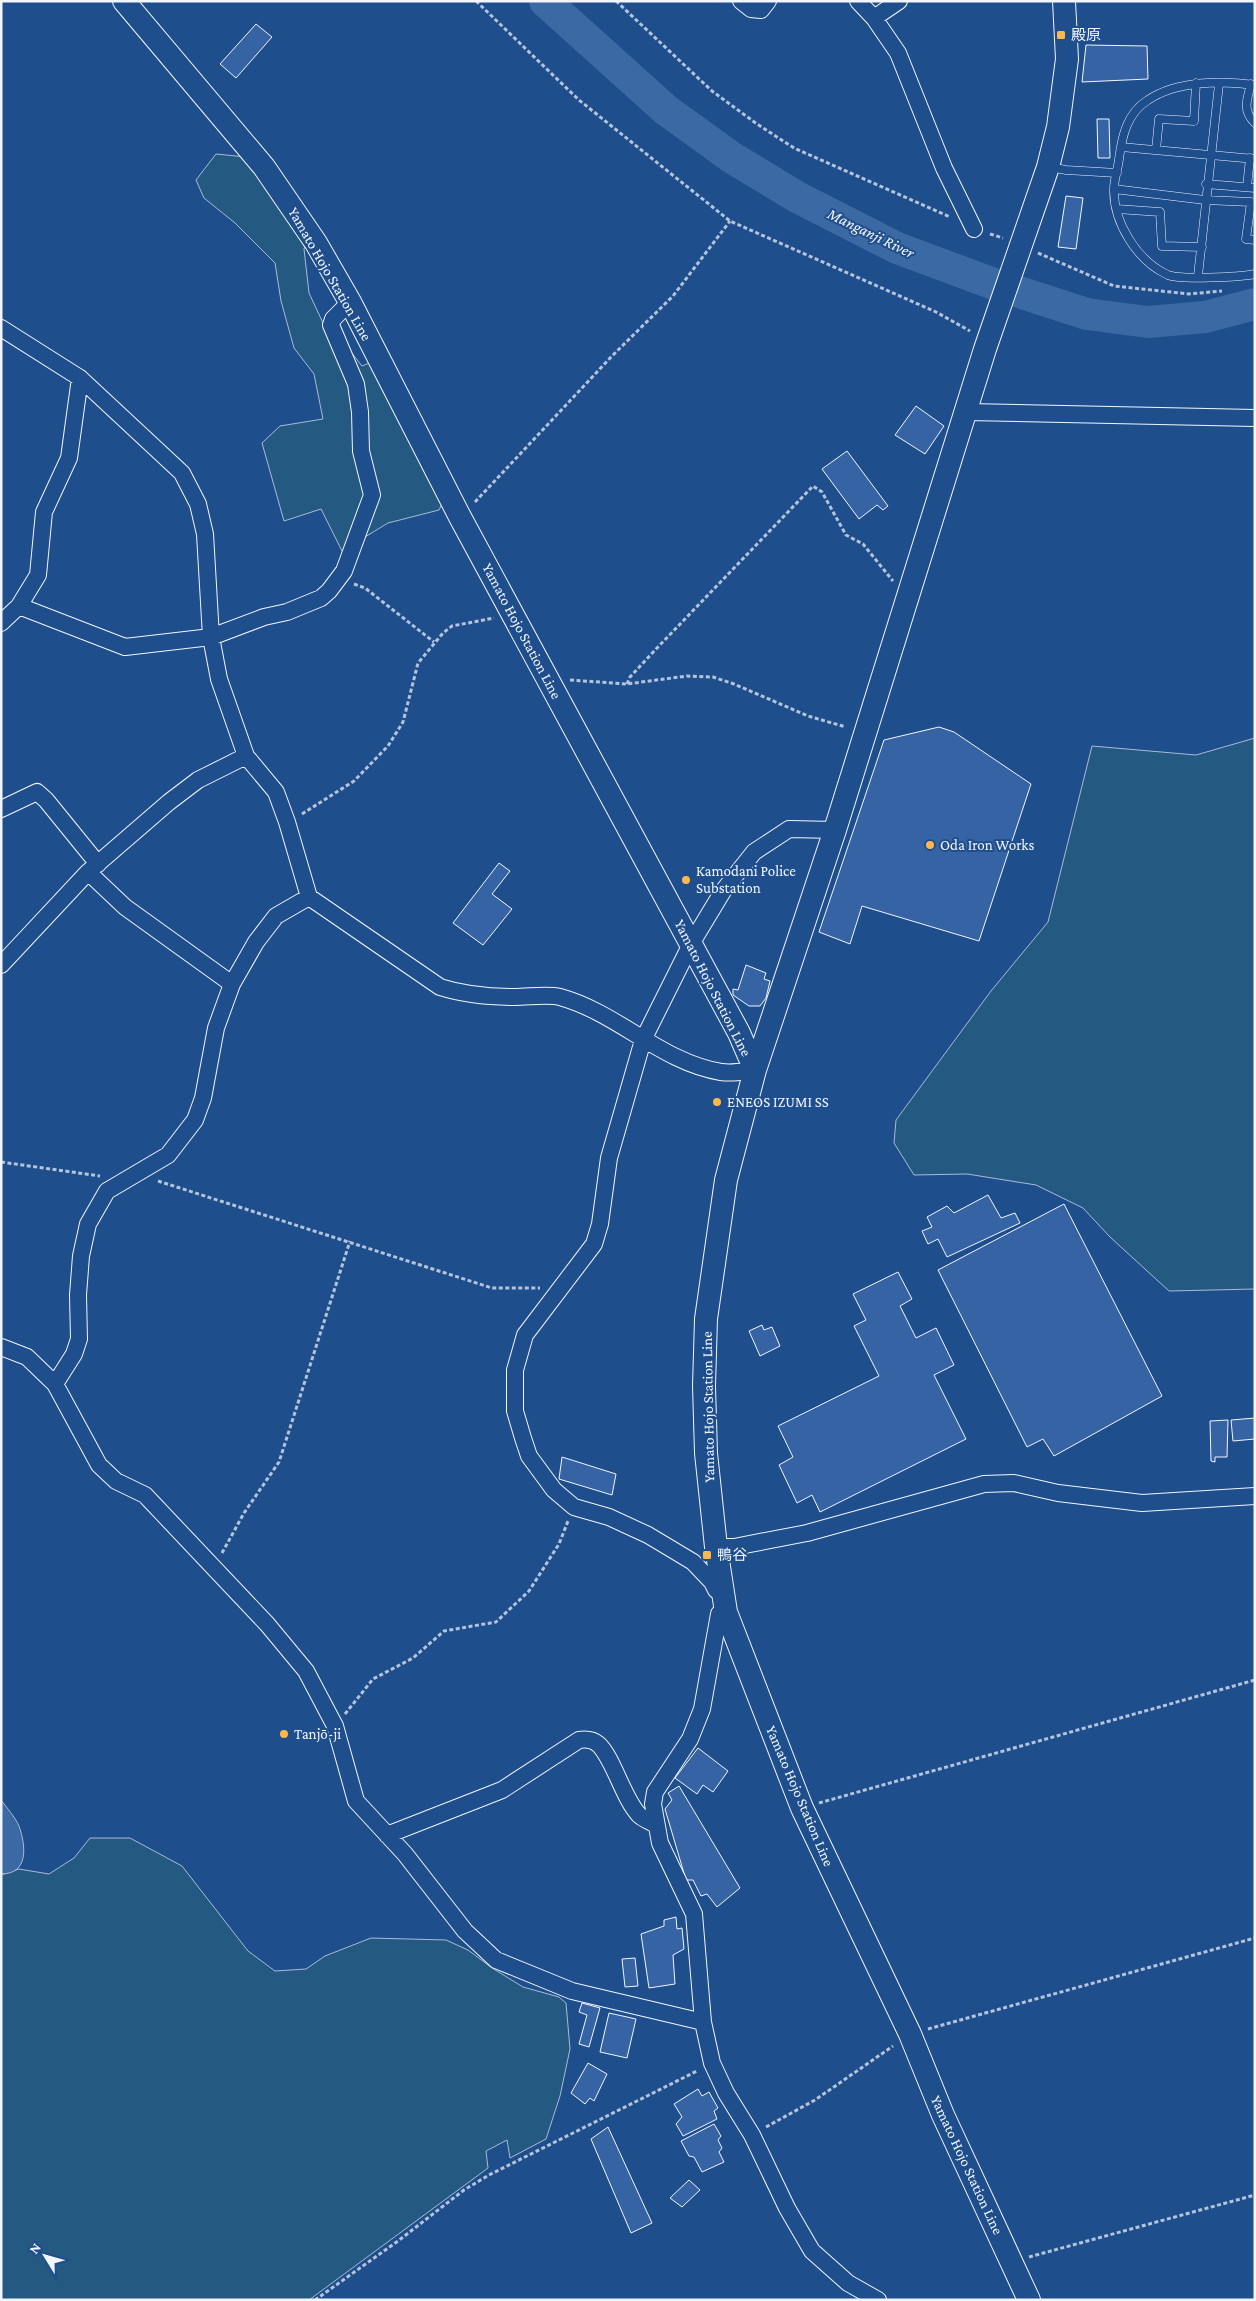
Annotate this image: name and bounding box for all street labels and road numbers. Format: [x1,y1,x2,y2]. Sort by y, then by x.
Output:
street label: Yamato Hojo Station Line [284,204,375,344]
street label: Yamato Hojo Station Line [479,560,565,702]
street label: Yamato Hojo Station Line [671,917,755,1060]
street label: Yamato Hojo Station Line [699,1331,718,1483]
street label: Yamato Hojo Station Line [762,1723,837,1870]
street label: Yamato Hojo Station Line [927,2093,1006,2238]

